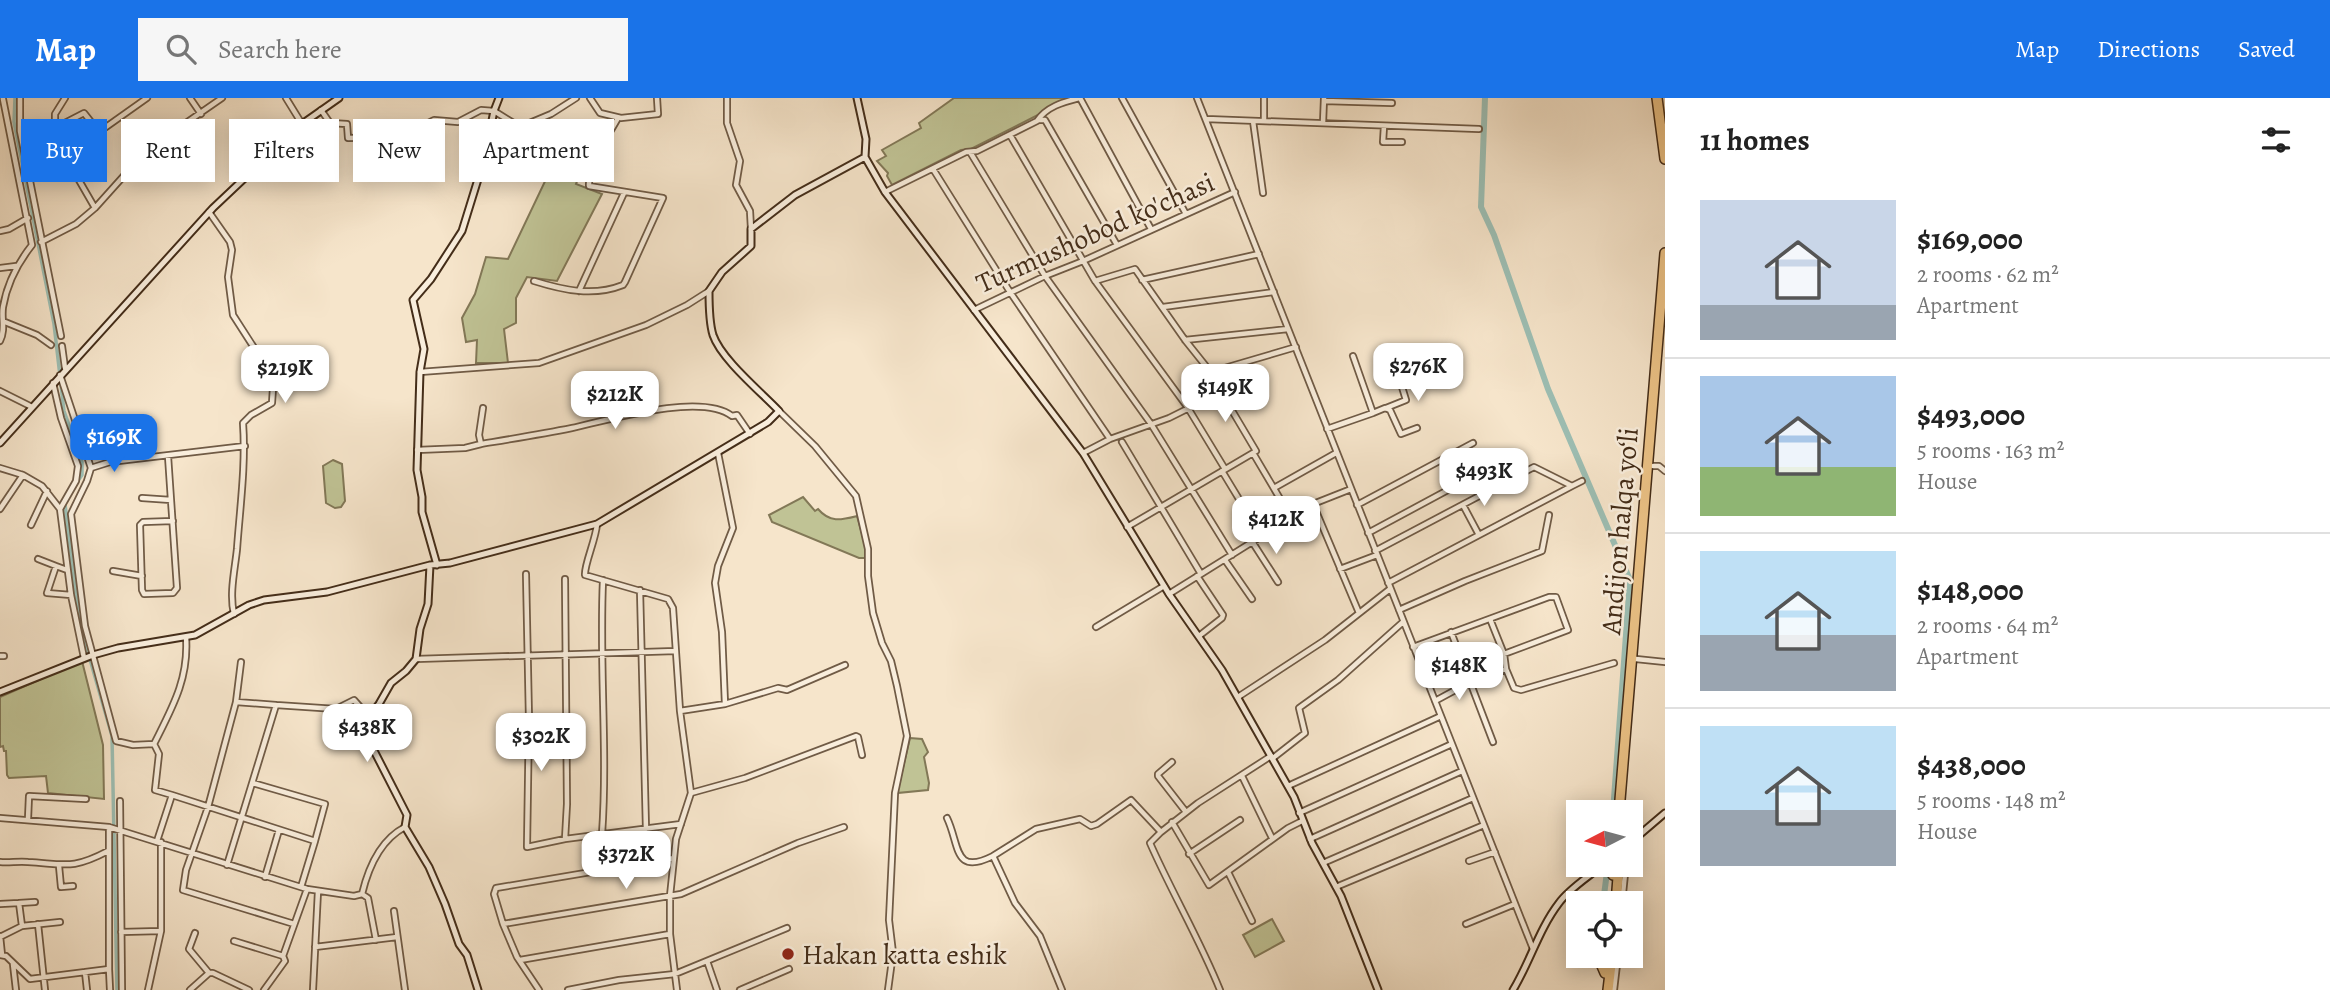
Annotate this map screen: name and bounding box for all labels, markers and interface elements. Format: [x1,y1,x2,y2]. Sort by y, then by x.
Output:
search box [138,18,628,81]
text: Map [35,27,96,72]
icon: search [162,30,200,68]
text: Search here [218,32,342,67]
text: Map [2015,33,2059,65]
text: Directions [2097,33,2200,65]
text: Saved [2238,33,2295,65]
chip: Buy [21,119,107,182]
chip: Rent [121,119,215,182]
chip: Filters [229,119,339,182]
chip: New [353,119,445,182]
chip: Apartment [459,119,614,182]
text: 11 homes [1700,120,1810,160]
icon: filters [2257,121,2295,159]
street label: Turmushobod ko'chasi [970,163,1221,303]
text: $169,000 [1917,219,2023,259]
icon: home [1756,228,1840,312]
text: 2 rooms · 62 m² [1917,259,2059,290]
text: Apartment [1917,290,2019,321]
pin: $276K [1369,344,1467,403]
pin: $219K [236,345,334,405]
text: $276K [1389,350,1447,381]
text: $219K [257,352,313,383]
pin: $149K [1176,364,1274,424]
text: $149K [1197,371,1253,402]
pin: $212K [566,372,664,431]
text: $212K [587,378,643,409]
text: $493,000 [1917,395,2025,435]
icon: home [1756,404,1840,488]
pin: $169K [65,414,163,474]
text: $169K [86,421,142,452]
street label: Andijon halqa yo‘li [1592,426,1648,637]
text: 5 rooms · 163 m² [1917,435,2064,466]
pin: $493K [1435,448,1533,508]
text: $493K [1455,455,1513,486]
text: House [1917,466,1977,497]
pin: $412K [1227,496,1325,556]
text: $412K [1248,503,1304,534]
text: $148,000 [1917,570,2024,610]
icon: home [1756,579,1840,663]
text: 2 rooms · 64 m² [1917,610,2058,641]
text: Apartment [1917,641,2019,672]
pin: $148K [1410,642,1508,702]
text: $148K [1431,649,1487,680]
pin: $438K [318,704,416,764]
text: $438K [338,711,396,742]
pin: $302K [492,714,590,773]
text: $302K [512,720,570,751]
text: $438,000 [1917,745,2026,785]
icon: home [1756,754,1840,838]
text: 5 rooms · 148 m² [1917,785,2066,816]
north arrow [1566,800,1643,877]
map controls [1566,800,1643,968]
text: House [1917,816,1977,847]
pin: $372K [577,832,675,891]
text: $372K [598,838,654,869]
button: locate [1566,891,1643,968]
place label: Hakan katta eshik [802,936,1007,974]
marker: Hakan katta eshik [780,946,796,962]

